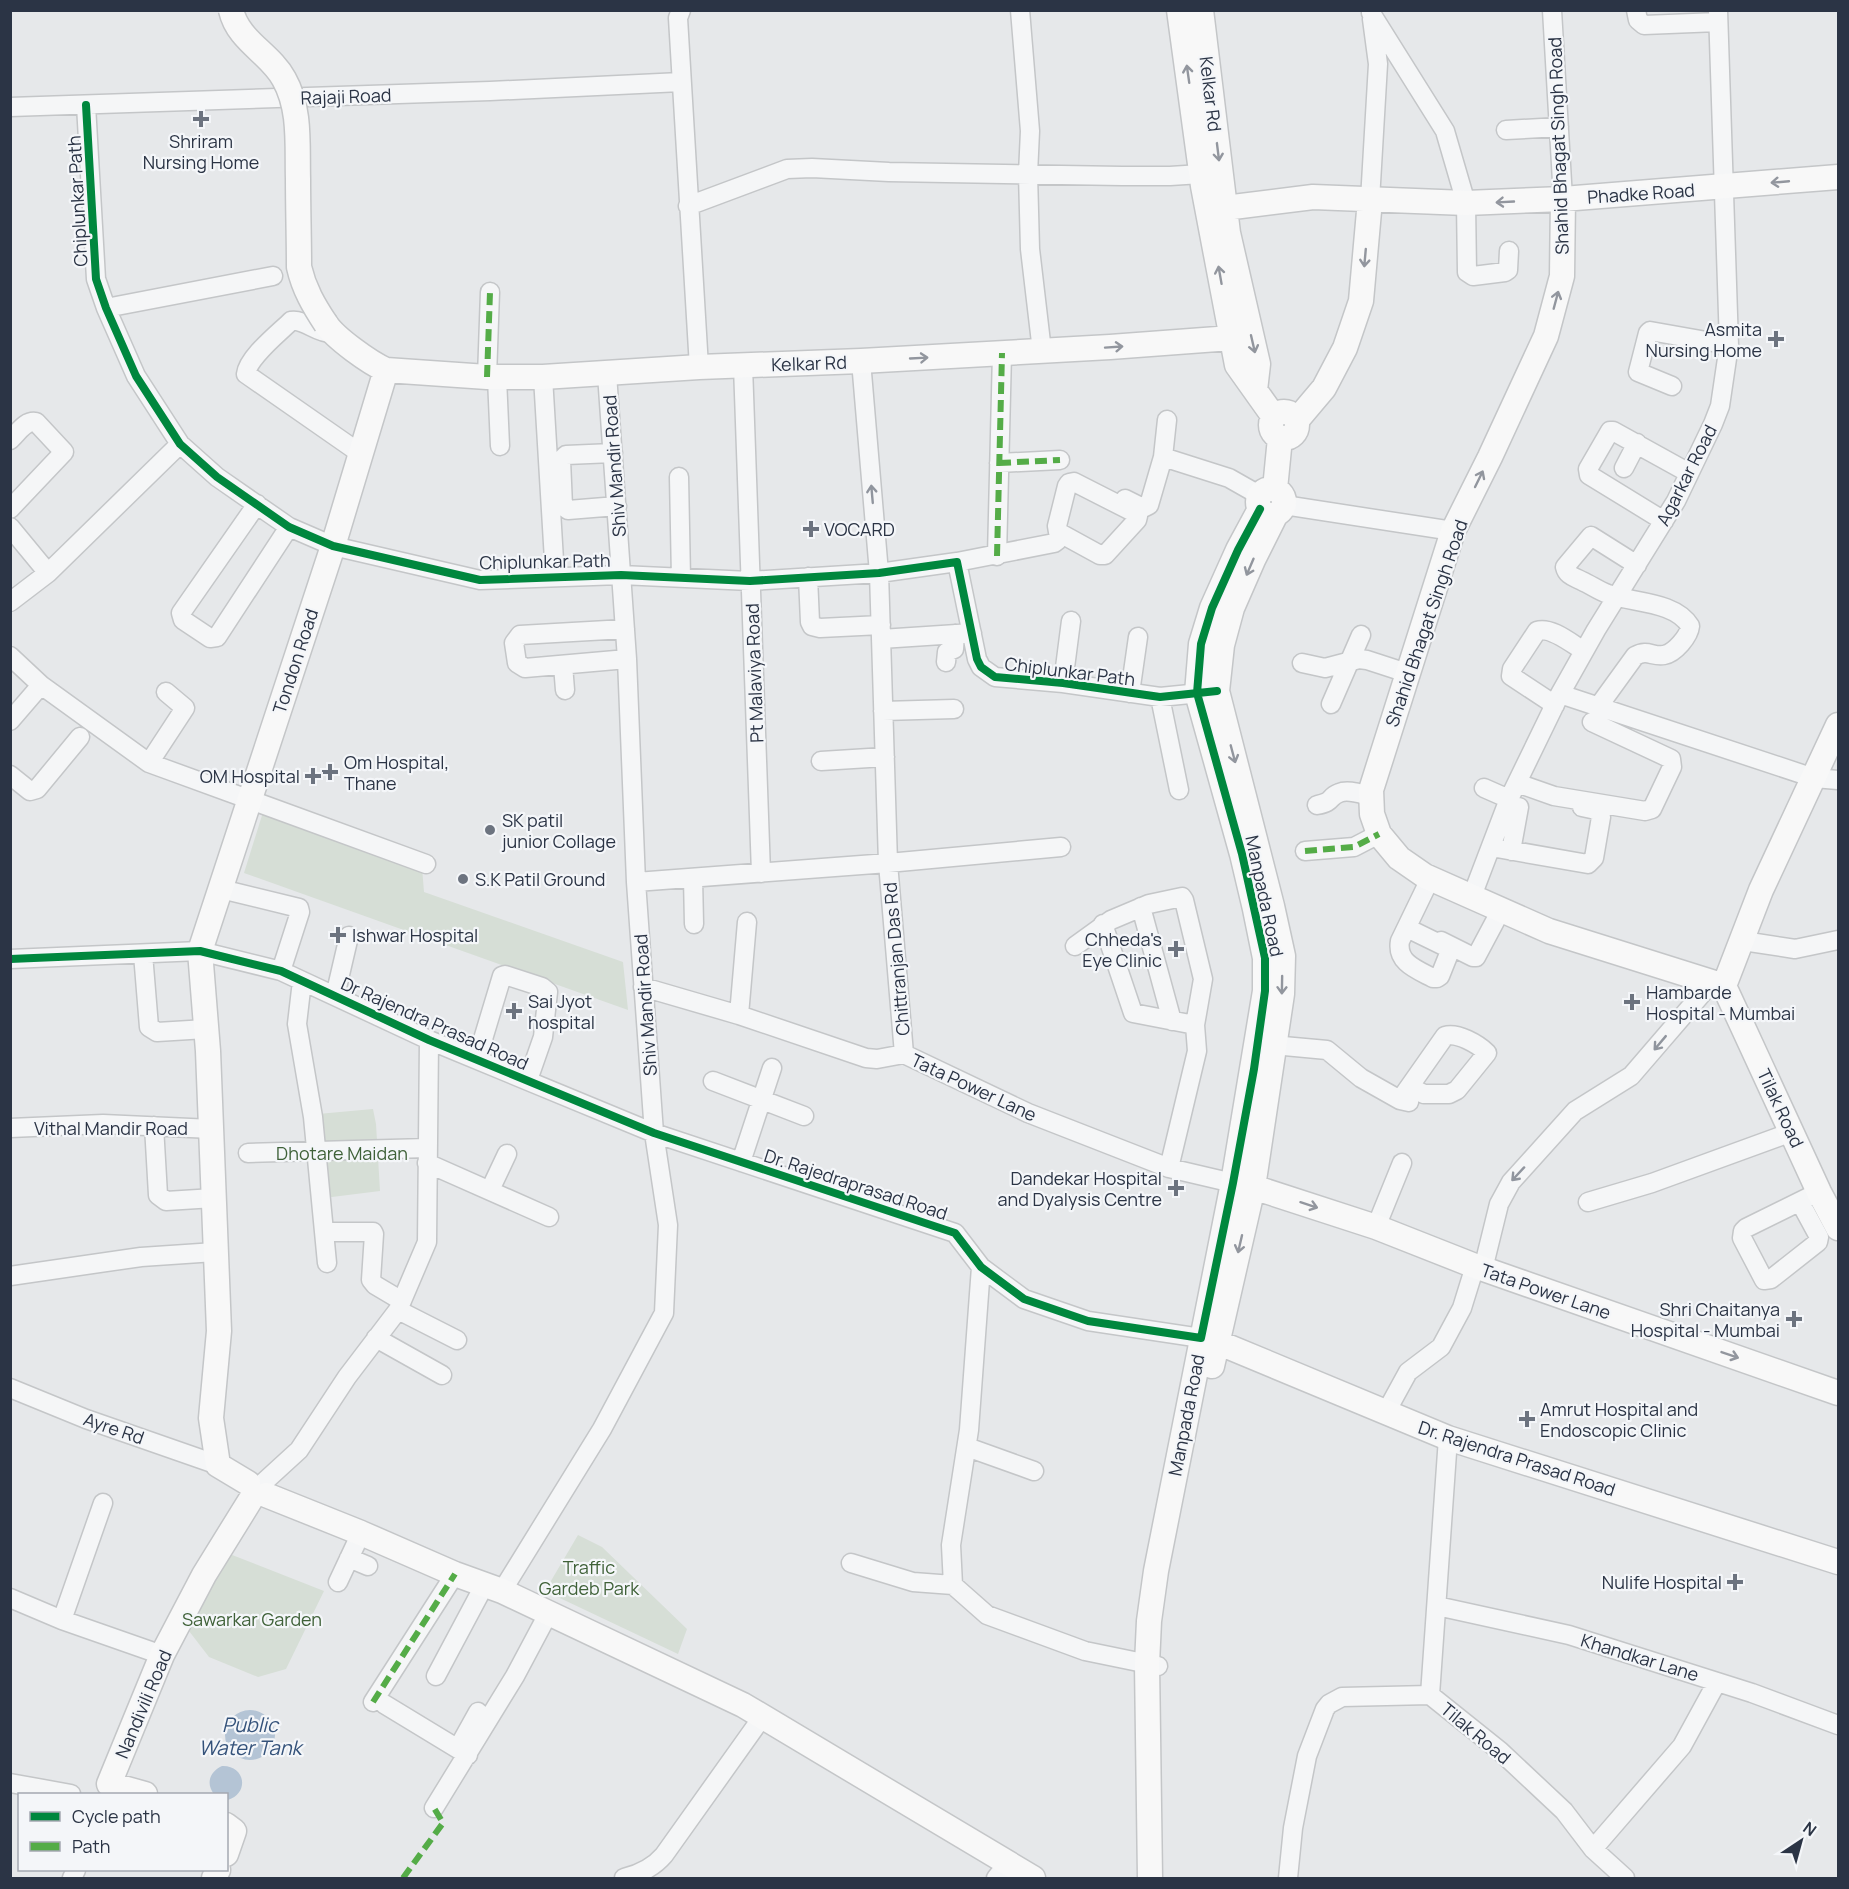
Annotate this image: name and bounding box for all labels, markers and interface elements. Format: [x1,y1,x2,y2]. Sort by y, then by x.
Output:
street label: Shahid Bhagat Singh Road [1542,37,1574,255]
street label: Kelkar Rd [1194,55,1228,133]
one-way arrow [1182,65,1193,85]
street label: Rajaji Road [300,82,392,110]
marker: Shriram Nursing Home [192,110,210,128]
place label: Shriram Nursing Home [143,129,259,174]
street label: Chiplunkar Path [62,135,92,267]
one-way arrow [1213,142,1224,161]
street label: Phadke Road [1586,177,1696,209]
one-way arrow [1771,177,1791,188]
one-way arrow [1495,196,1515,207]
one-way arrow [1359,248,1370,267]
one-way arrow [1214,266,1225,286]
one-way arrow [1550,291,1562,310]
place label: Asmita Nursing Home [1646,317,1762,362]
marker: Asmita Nursing Home [1767,330,1785,348]
one-way arrow [1248,333,1259,353]
one-way arrow [1104,341,1123,352]
street label: Kelkar Rd [771,350,847,376]
one-way arrow [909,352,929,363]
street label: Shiv Mandir Road [597,394,631,538]
street label: Agarkar Road [1650,420,1722,530]
one-way arrow [1474,470,1486,488]
one-way arrow [866,485,877,504]
street label: Shahid Bhagat Singh Road [1379,516,1473,730]
place label: VOCARD [824,517,895,541]
marker: VOCARD [802,520,820,538]
street label: Chiplunkar Path [479,548,611,574]
one-way arrow [1244,557,1255,575]
street label: Pt Malaviya Road [740,603,768,743]
street label: Tondon Road [267,606,323,716]
street label: Chiplunkar Path [1003,651,1137,691]
one-way arrow [1228,744,1240,763]
place label: Om Hospital, Thane [344,750,449,795]
marker: Om Hospital, Thane [321,763,339,781]
place label: OM Hospital [200,764,300,788]
marker: OM Hospital [304,767,322,785]
place label: SK patil junior Collage [501,808,616,853]
marker: SK patil junior Collage [483,823,497,837]
street label: Manpada Road [1240,833,1290,959]
place label: S.K Patil Ground [475,867,605,891]
marker: S.K Patil Ground [456,872,470,886]
street label: Chittranjan Das Rd [877,881,915,1037]
place label: Ishwar Hospital [352,923,478,947]
marker: Ishwar Hospital [329,926,347,944]
place label: Chheda's Eye Clinic [1082,927,1162,972]
street label: Shiv Mandir Road [628,933,662,1077]
marker: Chheda's Eye Clinic [1167,940,1185,958]
street label: Dr Rajendra Prasad Road [338,971,532,1075]
one-way arrow [1276,975,1288,995]
place label: Hambarde Hospital - Mumbai [1646,980,1795,1025]
place label: Sai Jyot hospital [528,989,595,1034]
marker: Hambarde Hospital - Mumbai [1623,993,1641,1011]
marker: Sai Jyot hospital [505,1002,523,1020]
one-way arrow [1653,1035,1667,1050]
street label: Tata Power Lane [907,1047,1041,1127]
street label: Tilak Road [1752,1065,1810,1151]
street label: Vithal Mandir Road [34,1116,188,1140]
park label: Dhotare Maidan [276,1141,408,1165]
street label: Dr. Rajedraprasad Road [761,1143,951,1225]
place label: Dandekar Hospital and Dyalysis Centre [998,1166,1162,1211]
one-way arrow [1511,1166,1525,1181]
marker: Dandekar Hospital and Dyalysis Centre [1167,1179,1185,1197]
one-way arrow [1299,1200,1318,1211]
one-way arrow [1234,1234,1245,1253]
street label: Tata Power Lane [1478,1258,1614,1324]
place label: Shri Chaitanya Hospital - Mumbai [1631,1297,1780,1342]
marker: Shri Chaitanya Hospital - Mumbai [1785,1310,1803,1328]
one-way arrow [1720,1351,1739,1362]
street label: Manpada Road [1162,1352,1210,1478]
place label: Amrut Hospital and Endoscopic Clinic [1540,1397,1698,1442]
street label: Ayre Rd [81,1406,147,1450]
marker: Amrut Hospital and Endoscopic Clinic [1518,1410,1536,1428]
street label: Dr. Rajendra Prasad Road [1415,1415,1619,1501]
park label: Traffic Gardeb Park [539,1555,640,1600]
place label: Nulife Hospital [1602,1570,1722,1594]
marker: Nulife Hospital [1726,1573,1744,1591]
park label: Sawarkar Garden [182,1607,322,1631]
street label: Khandkar Lane [1578,1628,1702,1686]
street label: Nandivili Road [109,1646,177,1762]
street label: Tilak Road [1436,1697,1516,1769]
water label: Public Water Tank [199,1711,305,1761]
legend [18,1793,228,1871]
text: Cycle path [72,1804,161,1828]
north arrow [1771,1811,1831,1871]
text: N [1799,1817,1821,1841]
text: Path [72,1834,110,1858]

